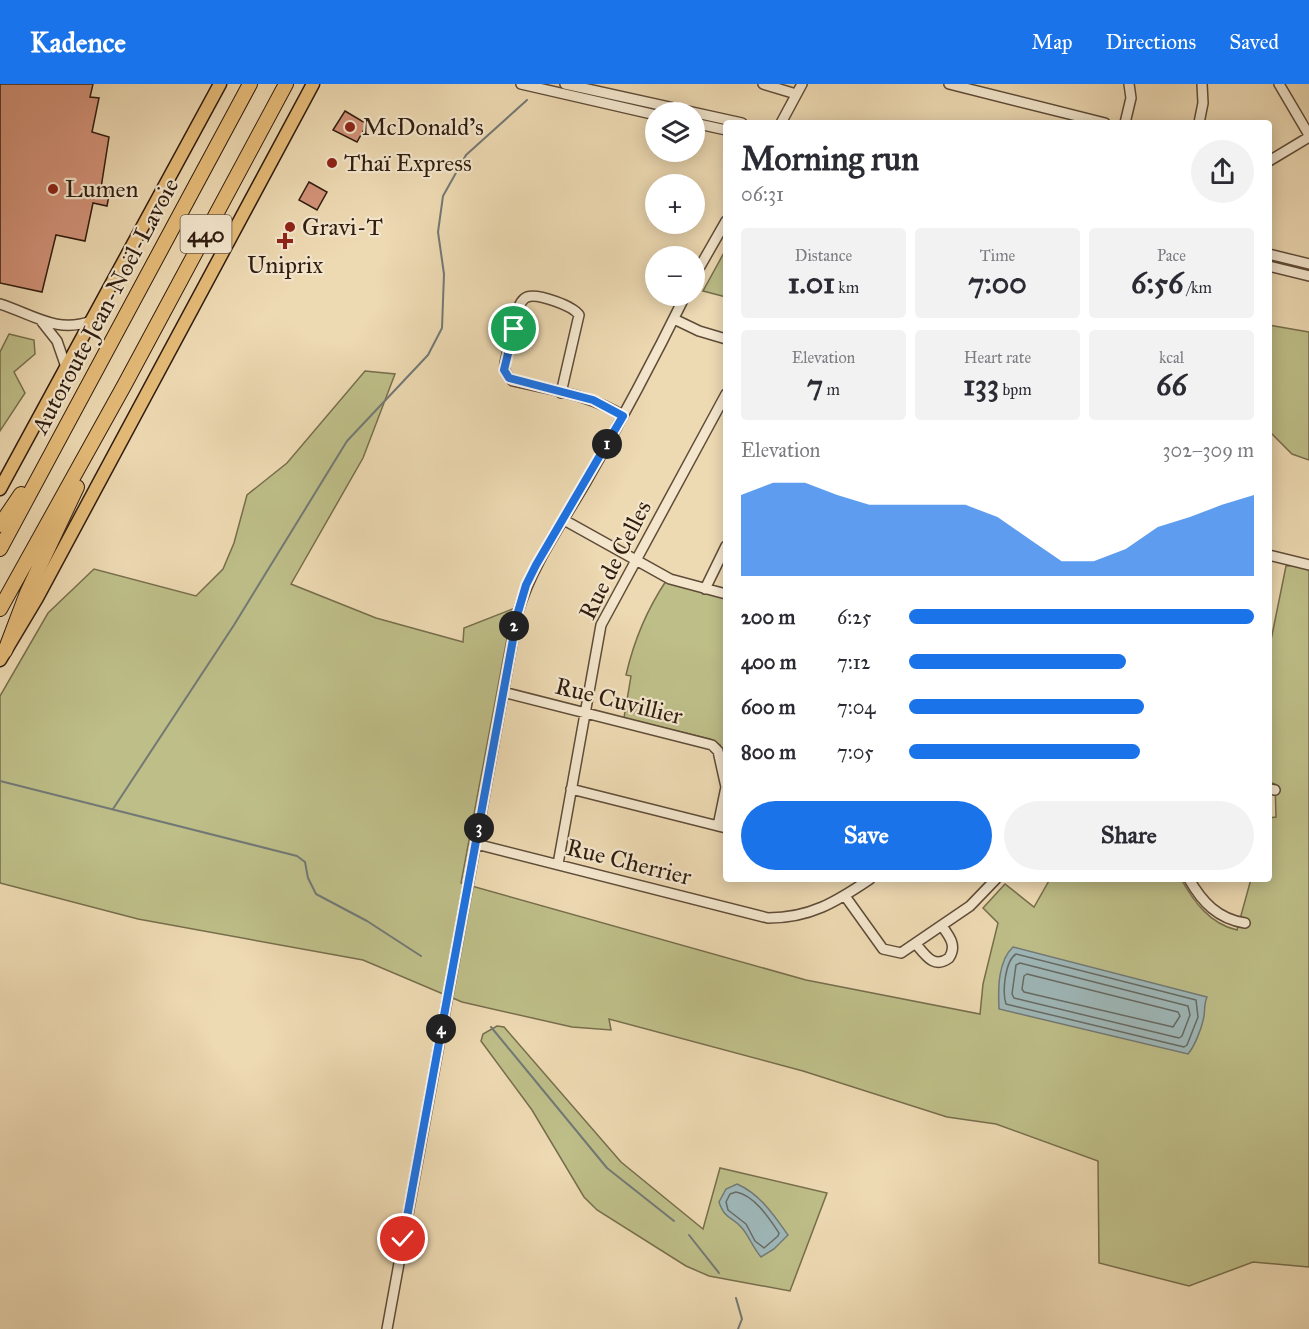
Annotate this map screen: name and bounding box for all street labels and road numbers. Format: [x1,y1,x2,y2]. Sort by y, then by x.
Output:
street label: Autoroute Jean-Noël-Lavoie [24,173,185,440]
road number: 440 [180,215,232,253]
street label: Rue de Celles [572,495,658,625]
street label: Rue Cuvillier [552,671,686,731]
street label: Rue Cherrier [563,832,695,892]

